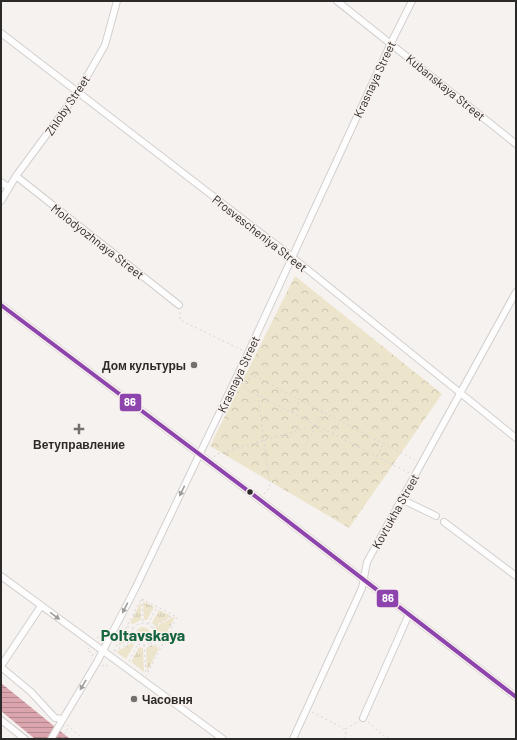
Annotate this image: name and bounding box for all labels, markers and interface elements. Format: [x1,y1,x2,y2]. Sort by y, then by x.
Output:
street label: Krasnaya Street [350,39,398,119]
street label: Kubanskaya Street [404,51,488,123]
street label: Zhloby Street [42,72,92,138]
street label: Prosvescheniya Street [210,192,310,274]
street label: Molodyozhnaya Street [49,200,147,282]
street label: Krasnaya Street [214,334,262,414]
place label: Дом культуры [102,358,186,373]
marker: Дом культуры [189,360,199,370]
line badge: 86 [119,393,142,412]
text: 86 [124,395,136,408]
marker: Ветуправление [73,423,85,435]
place label: Ветуправление [33,437,125,452]
street label: Kovtukha Street [369,471,421,551]
one-way arrow [179,485,186,496]
unlabelled marker [245,487,255,497]
line badge: 86 [376,589,399,608]
text: 86 [382,591,394,604]
one-way arrow [122,602,129,613]
one-way arrow [50,612,60,620]
district label: Poltavskaya [101,625,185,644]
one-way arrow [79,680,87,690]
place label: Часовня [142,692,193,706]
marker: Часовня [129,694,139,704]

